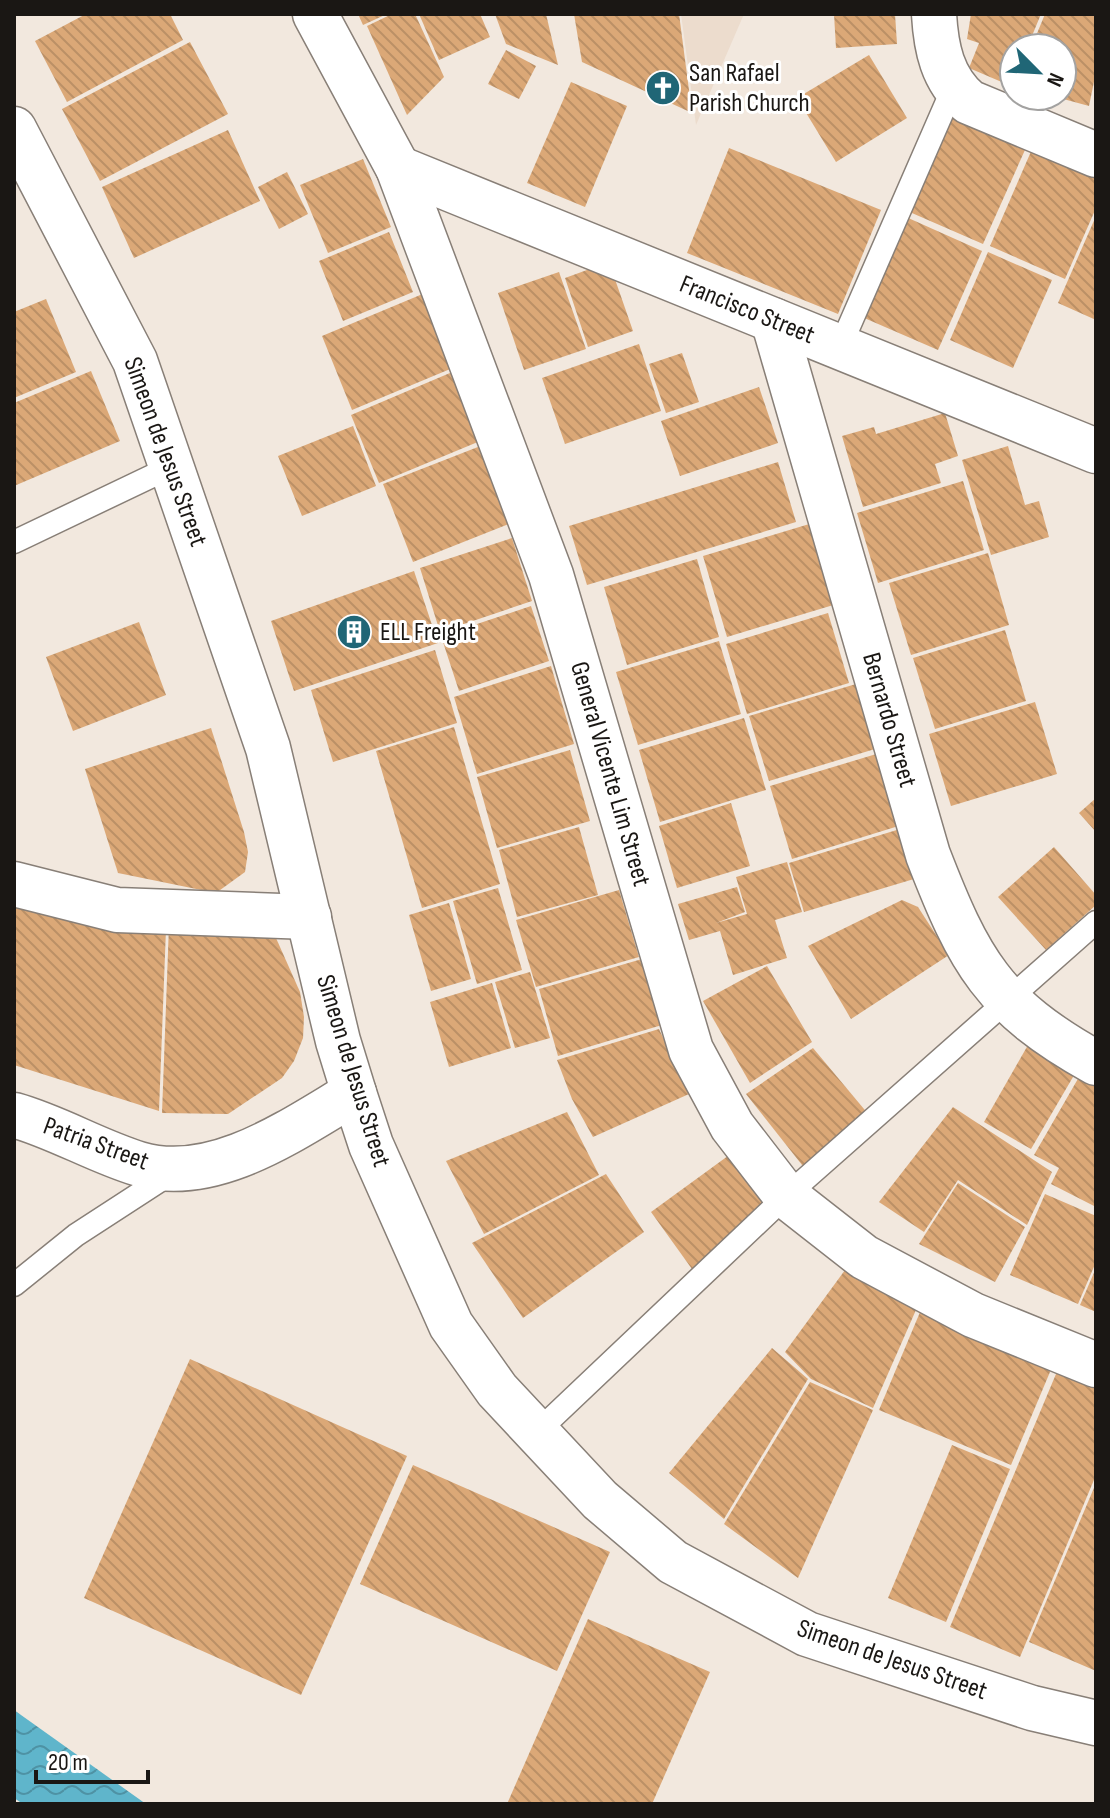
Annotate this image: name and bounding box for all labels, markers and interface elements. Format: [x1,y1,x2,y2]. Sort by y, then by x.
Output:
north arrow [998,32,1078,112]
place label: San Rafael Parish Church [689,58,810,119]
church icon: San Rafael Parish Church [644,69,682,107]
text: N [1040,69,1070,90]
street label: Francisco Street [675,269,819,351]
street label: Simeon de Jesus Street [116,353,214,551]
building icon: ELL Freight [335,613,373,651]
place label: ELL Freight [380,617,476,648]
street label: Bernardo Street [855,649,923,791]
street label: General Vicente Lim Street [563,658,657,890]
street label: Simeon de Jesus Street [309,971,397,1171]
street label: Patria Street [39,1111,153,1177]
street label: Simeon de Jesus Street [793,1613,991,1707]
scale bar [36,1734,148,1784]
text: 20 m [48,1748,88,1777]

